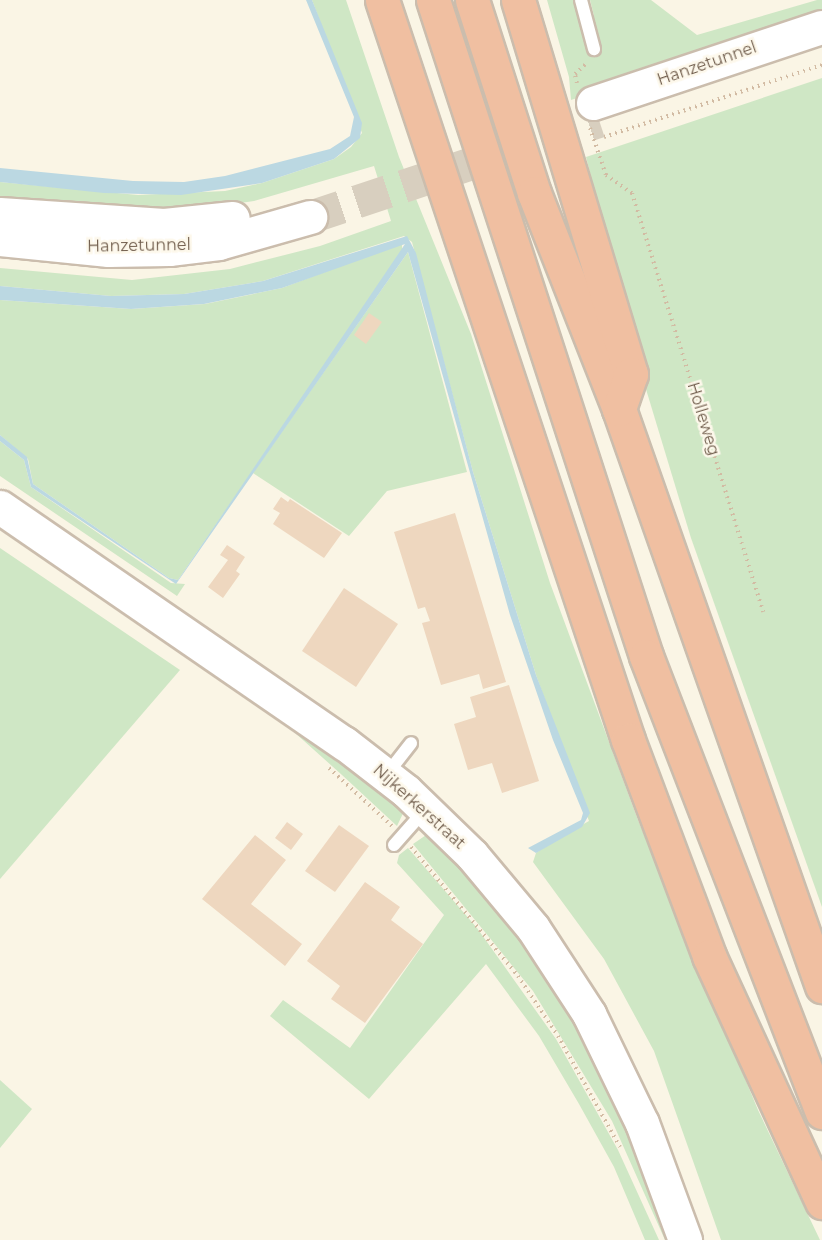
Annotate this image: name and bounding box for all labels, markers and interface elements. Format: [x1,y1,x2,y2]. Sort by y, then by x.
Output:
street label: Hanzetunnel [655,38,759,90]
street label: Hanzetunnel [87,235,191,257]
street label: Holleweg [683,380,723,458]
street label: Nijkerkerstraat [369,761,469,853]

